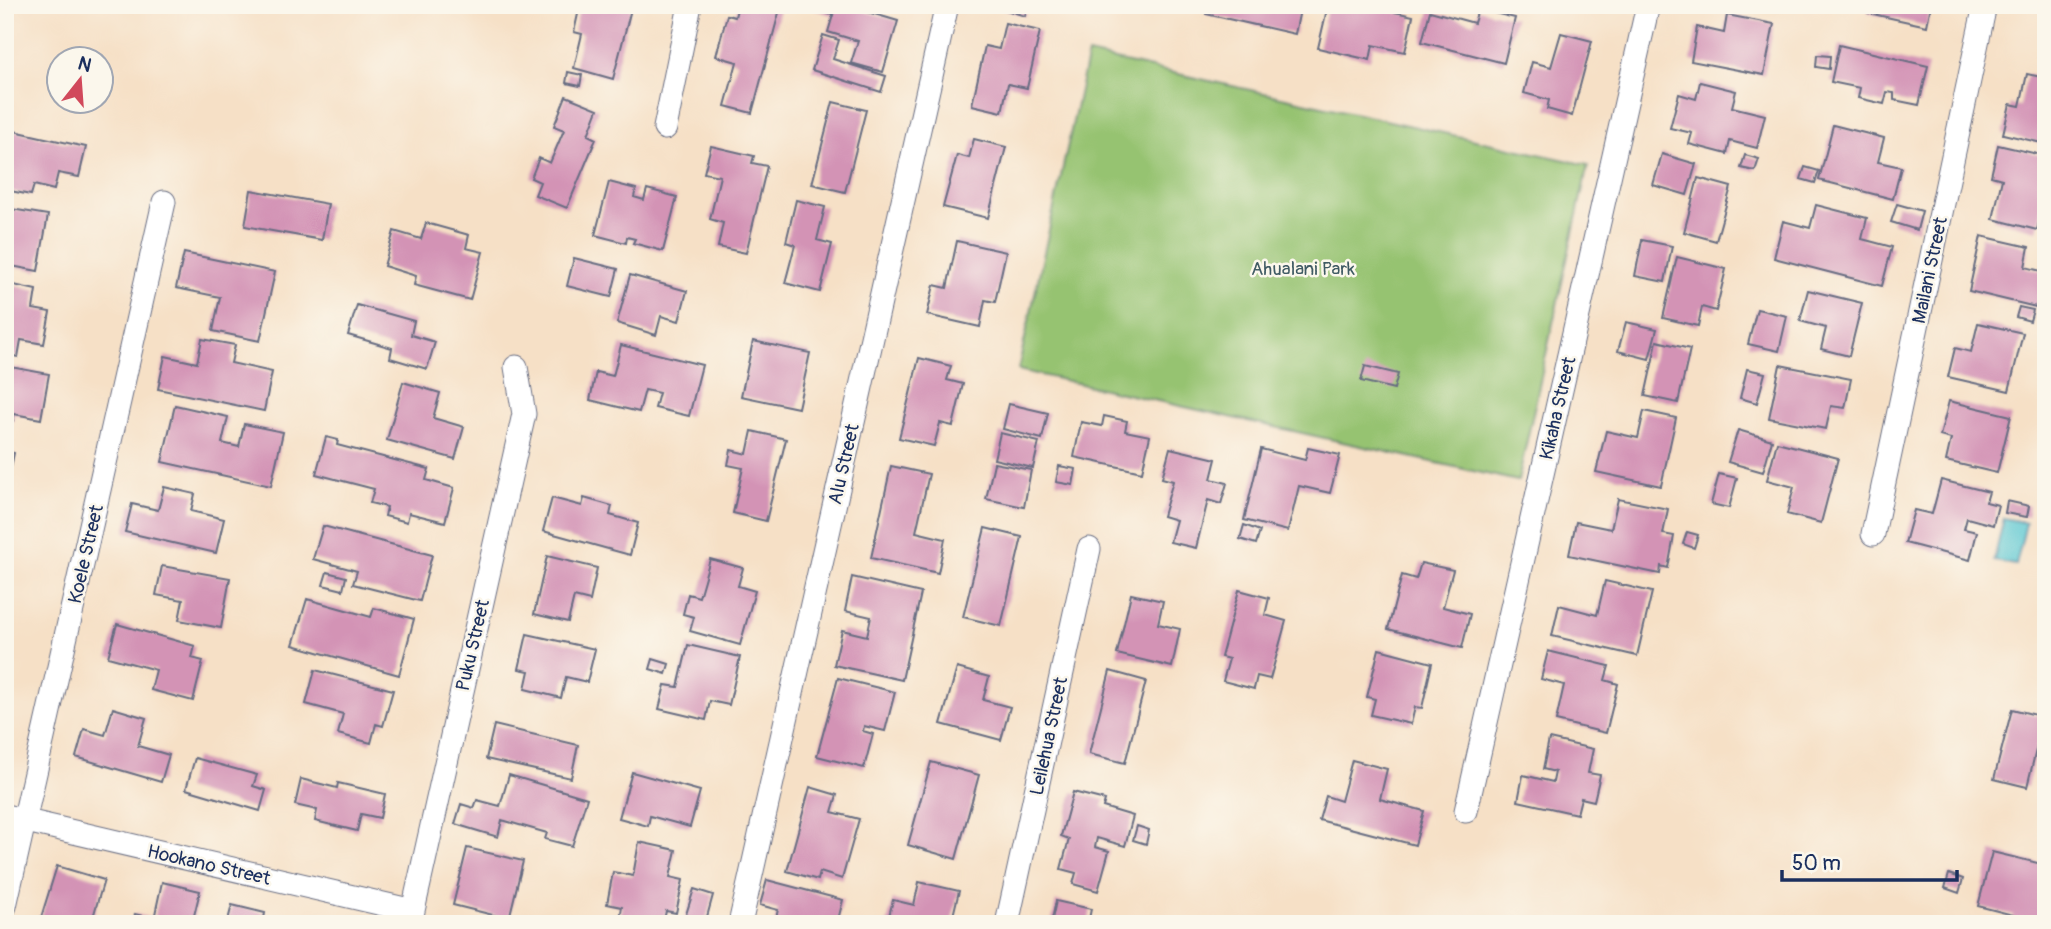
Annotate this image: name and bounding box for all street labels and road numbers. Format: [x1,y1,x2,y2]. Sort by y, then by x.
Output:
street label: Mailani Street [1907,214,1953,326]
street label: Kikaha Street [1534,354,1582,462]
street label: Alu Street [823,421,865,507]
street label: Koele Street [63,502,109,606]
street label: Puku Street [451,597,495,693]
street label: Leilehua Street [1025,675,1073,798]
street label: Hookano Street [145,839,273,891]

